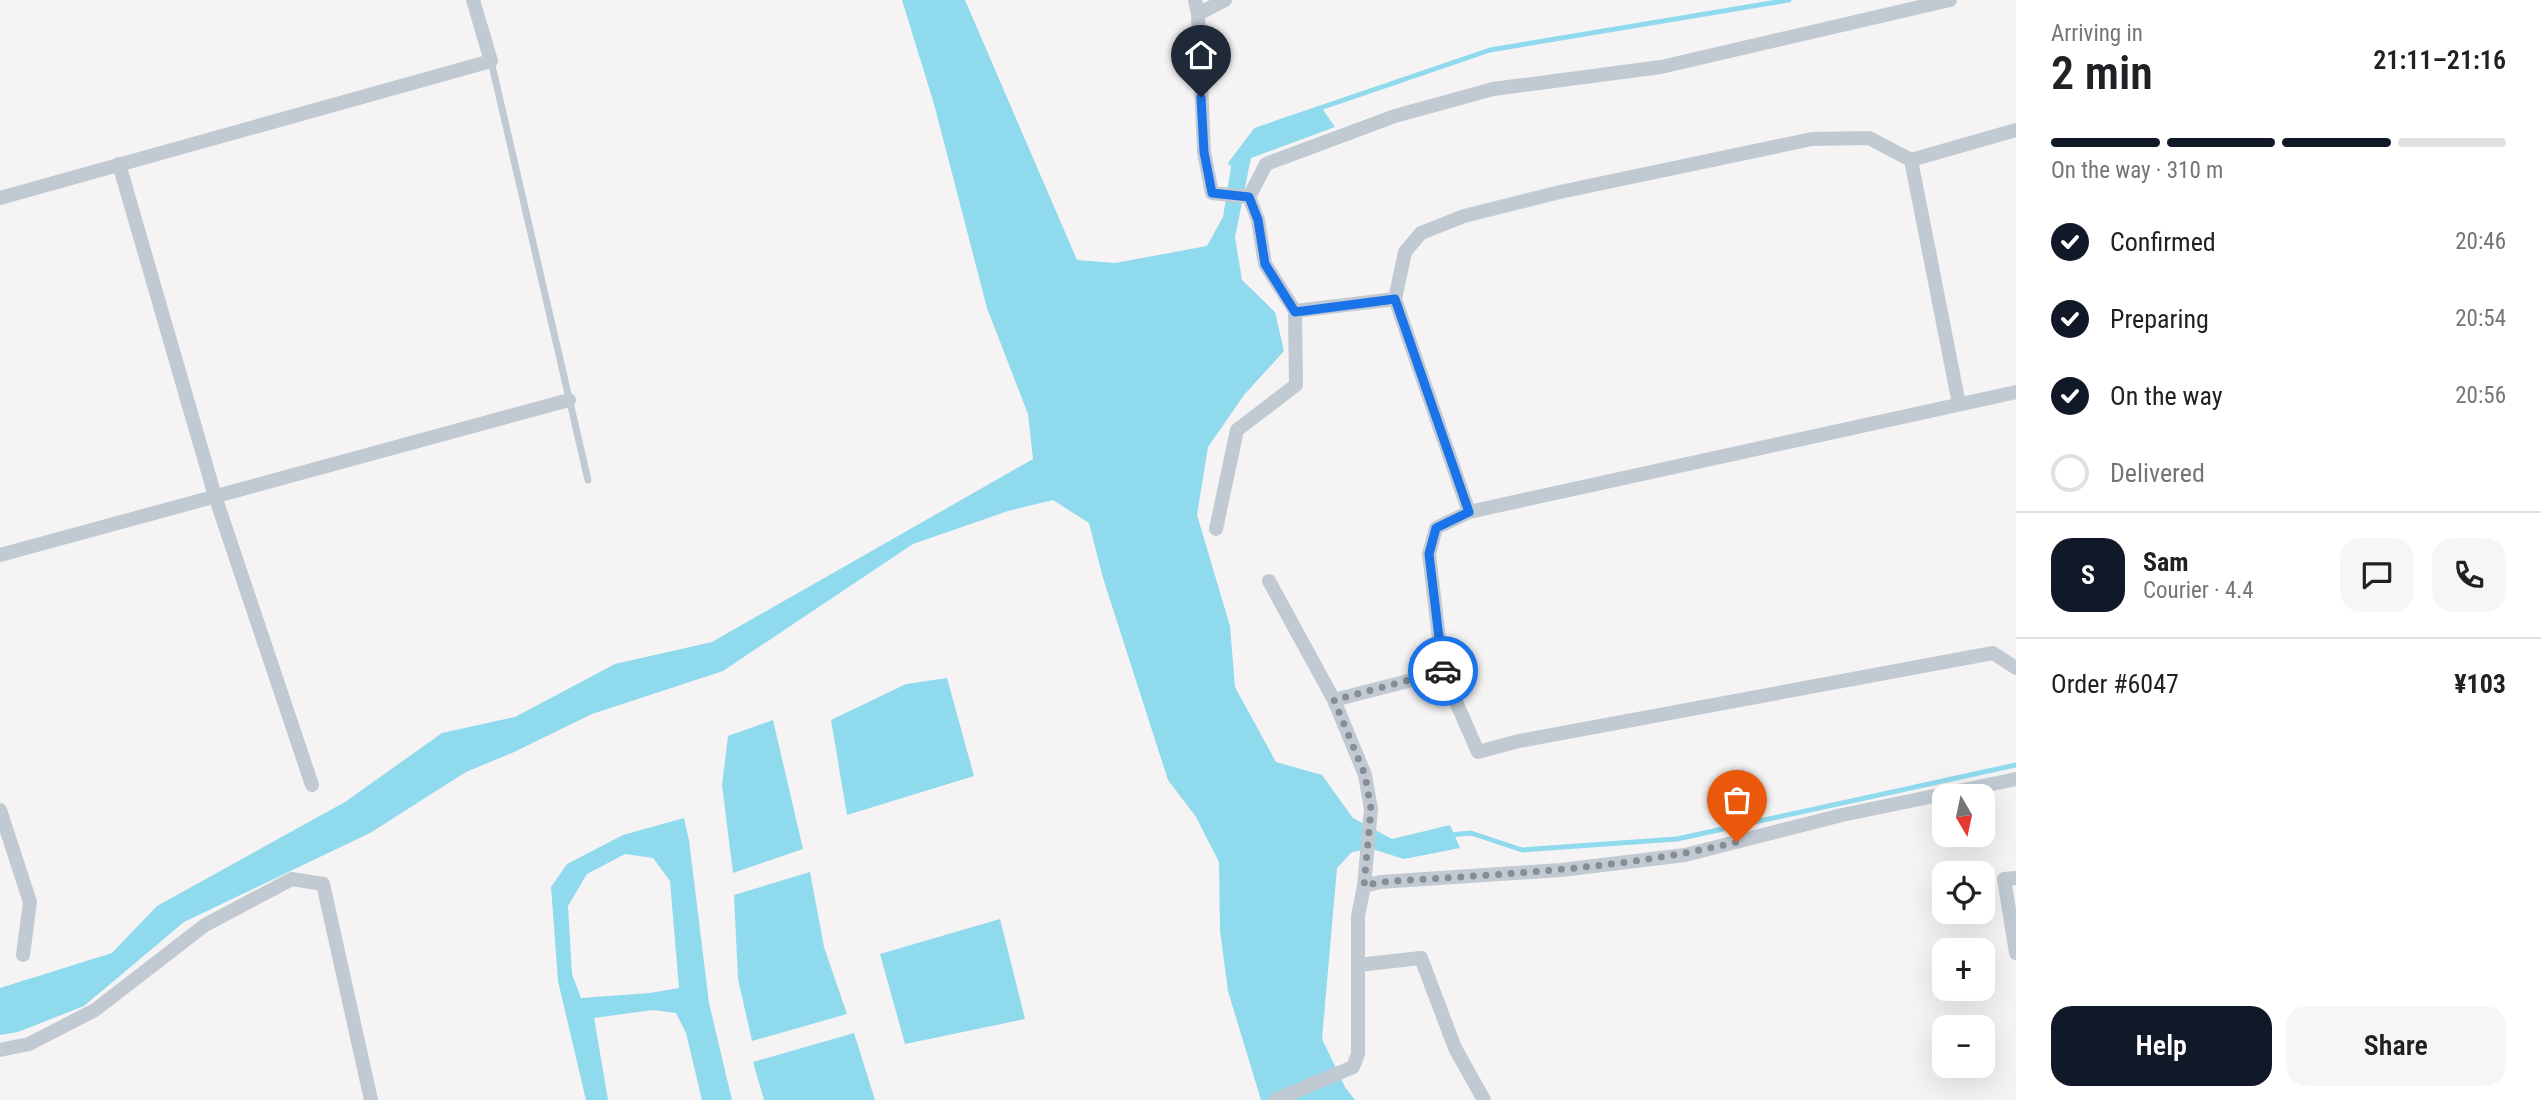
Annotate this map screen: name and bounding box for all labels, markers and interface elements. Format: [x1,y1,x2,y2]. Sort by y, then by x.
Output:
text: Arriving in [2051,20,2143,47]
pin [1171,25,1231,97]
icon: home [1182,36,1220,74]
text: 21:11–21:16 [2373,45,2506,75]
text: 2 min [2051,46,2153,100]
text: On the way · 310 m [2051,157,2223,184]
icon: check [2051,223,2089,261]
text: Confirmed [2110,227,2216,257]
text: 20:46 [2455,228,2506,255]
icon: check [2051,300,2089,338]
text: Preparing [2110,304,2209,334]
text: 20:54 [2455,305,2506,332]
icon: check [2051,377,2089,415]
text: On the way [2110,381,2223,411]
text: 20:56 [2455,382,2506,409]
text: Delivered [2110,458,2205,488]
button: chat [2340,538,2414,612]
button: phone [2432,538,2506,612]
text: Sam [2143,547,2189,577]
text: S [2081,560,2095,590]
text: Courier · 4.4 [2143,577,2254,604]
courier [1408,636,1478,706]
icon: car [1424,652,1462,690]
text: Order #6047 [2051,669,2179,699]
text: ¥103 [2454,669,2506,699]
pin [1707,770,1767,842]
icon: bag [1718,781,1756,819]
north arrow [1932,784,1995,847]
map controls [1932,784,1995,1078]
button: locate [1932,861,1995,924]
button: + [1932,938,1995,1001]
button: Help [2051,1006,2272,1086]
button: Share [2286,1006,2506,1086]
button: − [1932,1015,1995,1078]

